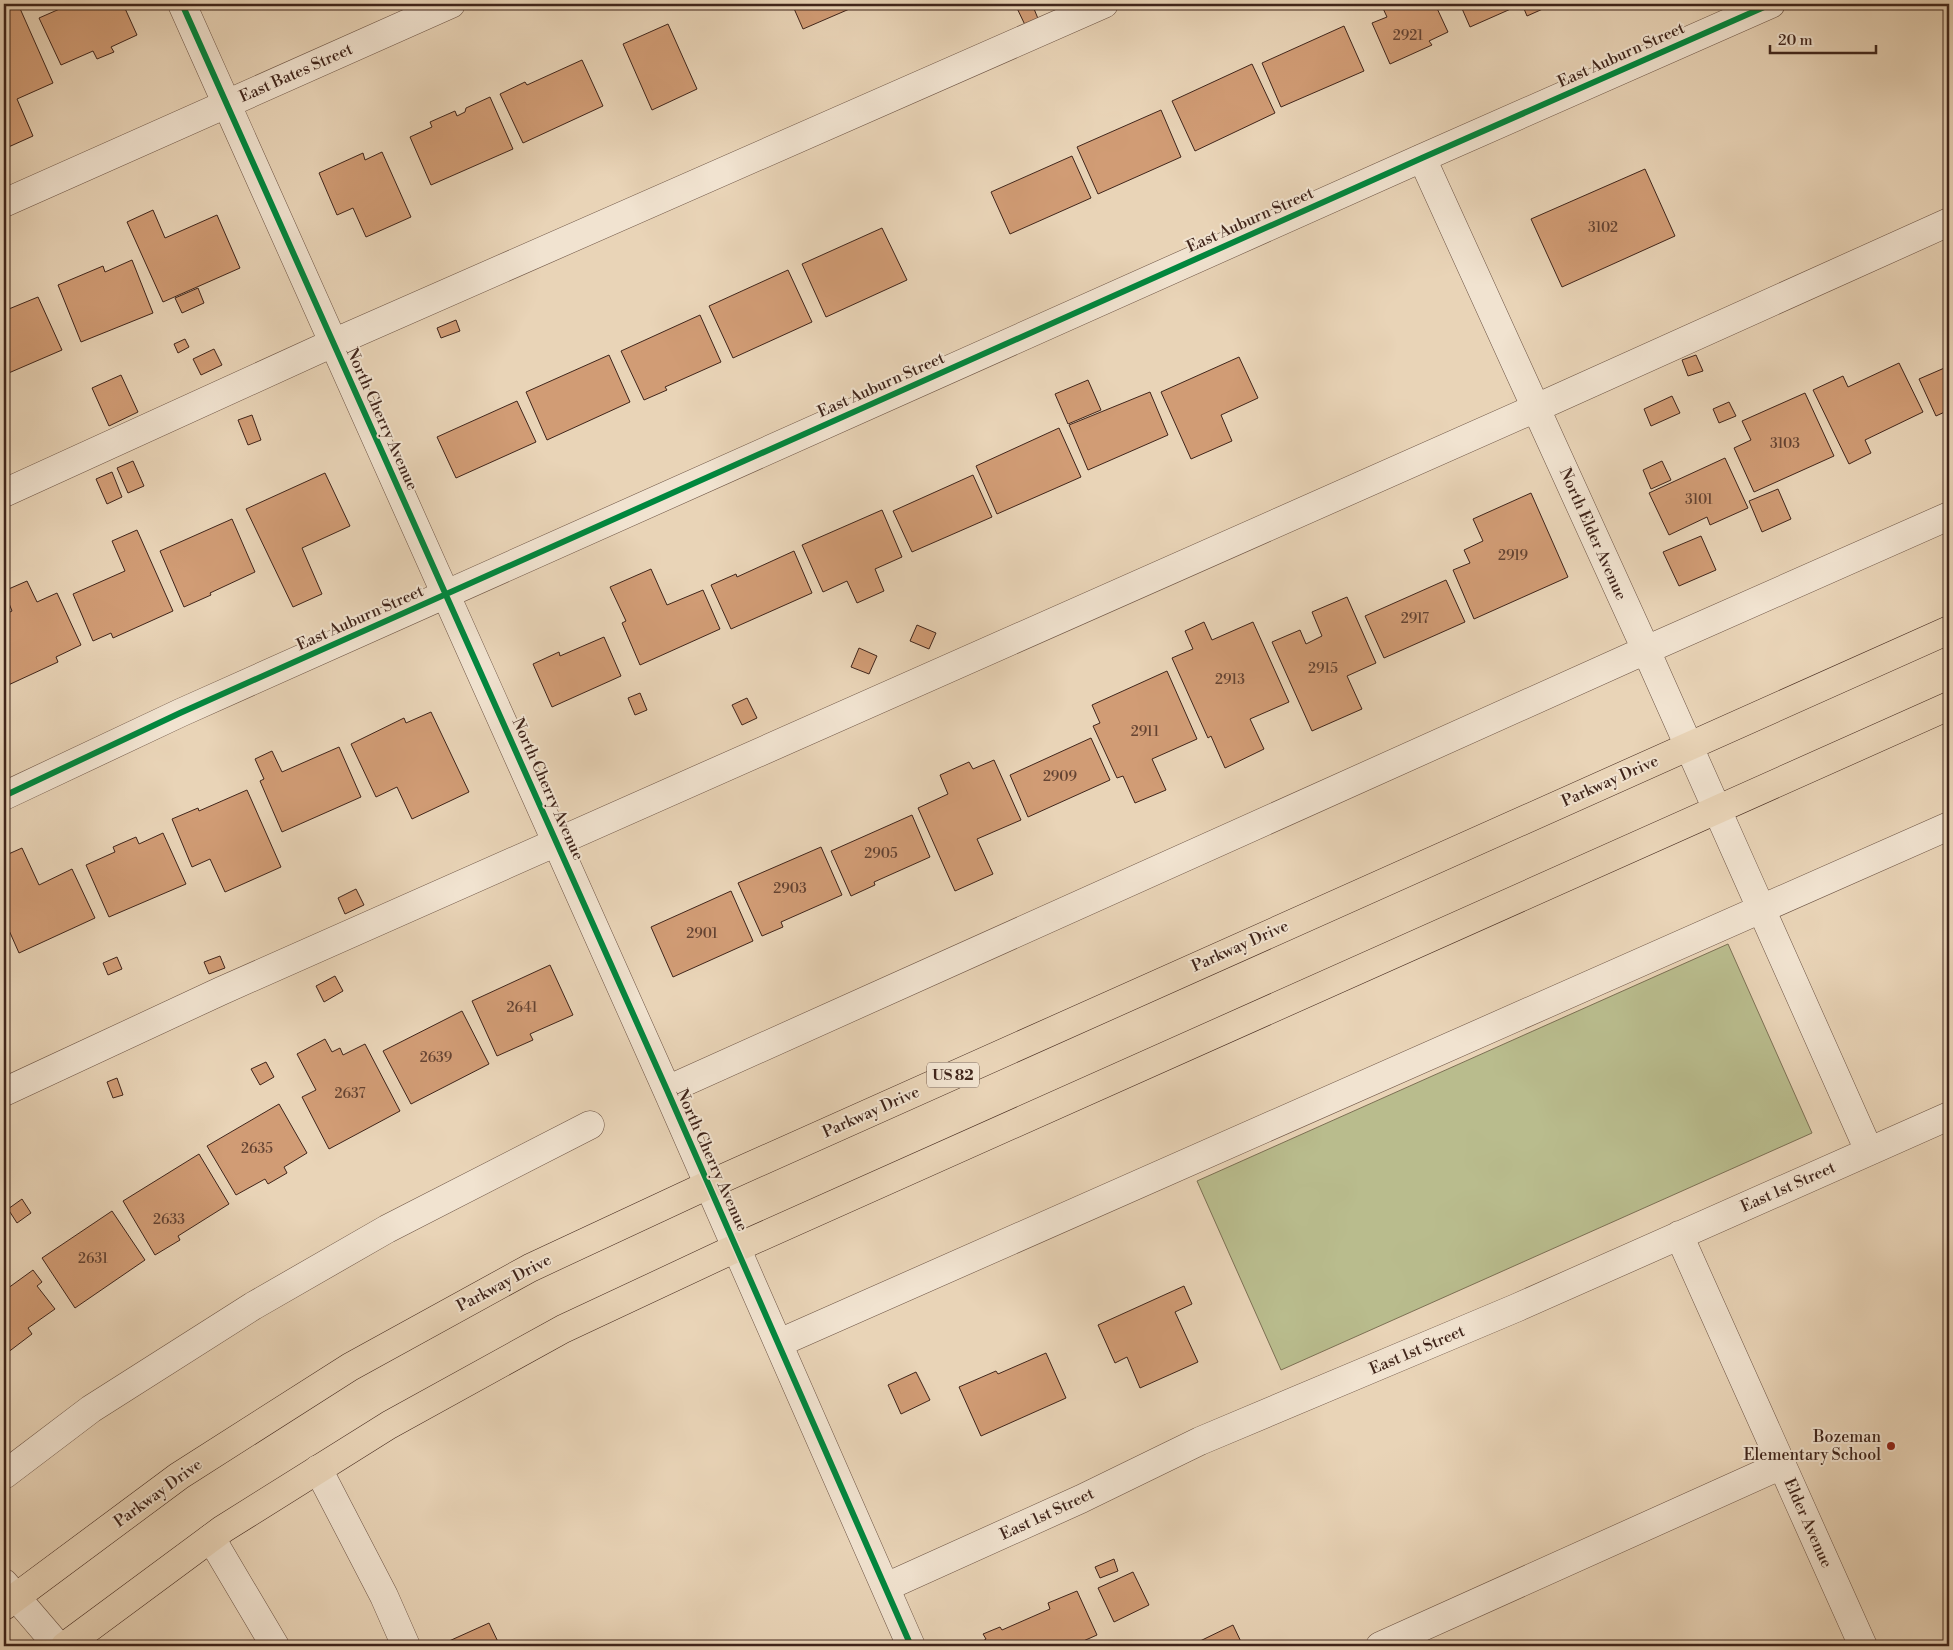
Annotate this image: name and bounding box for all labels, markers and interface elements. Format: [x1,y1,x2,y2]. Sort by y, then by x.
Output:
street label: East Auburn Street [1554,18,1688,92]
scale bar [1770,22,1877,54]
house number: 2921 [1393,27,1423,45]
text: 20 m [1778,31,1813,50]
street label: East Bates Street [236,39,356,107]
street label: East Auburn Street [1183,183,1317,257]
house number: 3102 [1588,219,1618,237]
street label: North Cherry Avenue [342,345,422,493]
street label: East Auburn Street [814,348,948,422]
house number: 3103 [1770,435,1800,453]
street label: North Elder Avenue [1555,465,1631,603]
house number: 3101 [1685,491,1713,509]
house number: 2919 [1498,547,1528,565]
street label: East Auburn Street [293,581,427,655]
house number: 2917 [1401,610,1429,628]
house number: 2915 [1308,660,1338,678]
house number: 2913 [1215,671,1245,689]
street label: North Cherry Avenue [508,715,588,863]
house number: 2911 [1131,723,1159,741]
street label: Parkway Drive [1558,751,1662,811]
house number: 2909 [1043,768,1077,786]
house number: 2905 [864,845,898,863]
house number: 2903 [773,880,807,898]
street label: Parkway Drive [1188,916,1292,976]
house number: 2901 [686,925,718,943]
house number: 2641 [506,999,538,1017]
house number: 2639 [420,1049,452,1067]
road number: US 82 [927,1062,979,1088]
street label: Parkway Drive [819,1082,923,1142]
house number: 2637 [335,1085,365,1103]
street label: North Cherry Avenue [672,1086,752,1234]
house number: 2635 [241,1140,273,1158]
street label: East 1st Street [1737,1157,1839,1217]
house number: 2633 [153,1211,185,1229]
house number: 2631 [78,1250,108,1268]
street label: Parkway Drive [453,1250,555,1316]
street label: East 1st Street [1366,1321,1468,1379]
place label: Bozeman Elementary School [1744,1427,1881,1465]
marker: Bozeman Elementary School [1885,1440,1897,1452]
street label: Parkway Drive [110,1454,206,1532]
street label: Elder Avenue [1779,1475,1837,1571]
street label: East 1st Street [997,1483,1098,1545]

